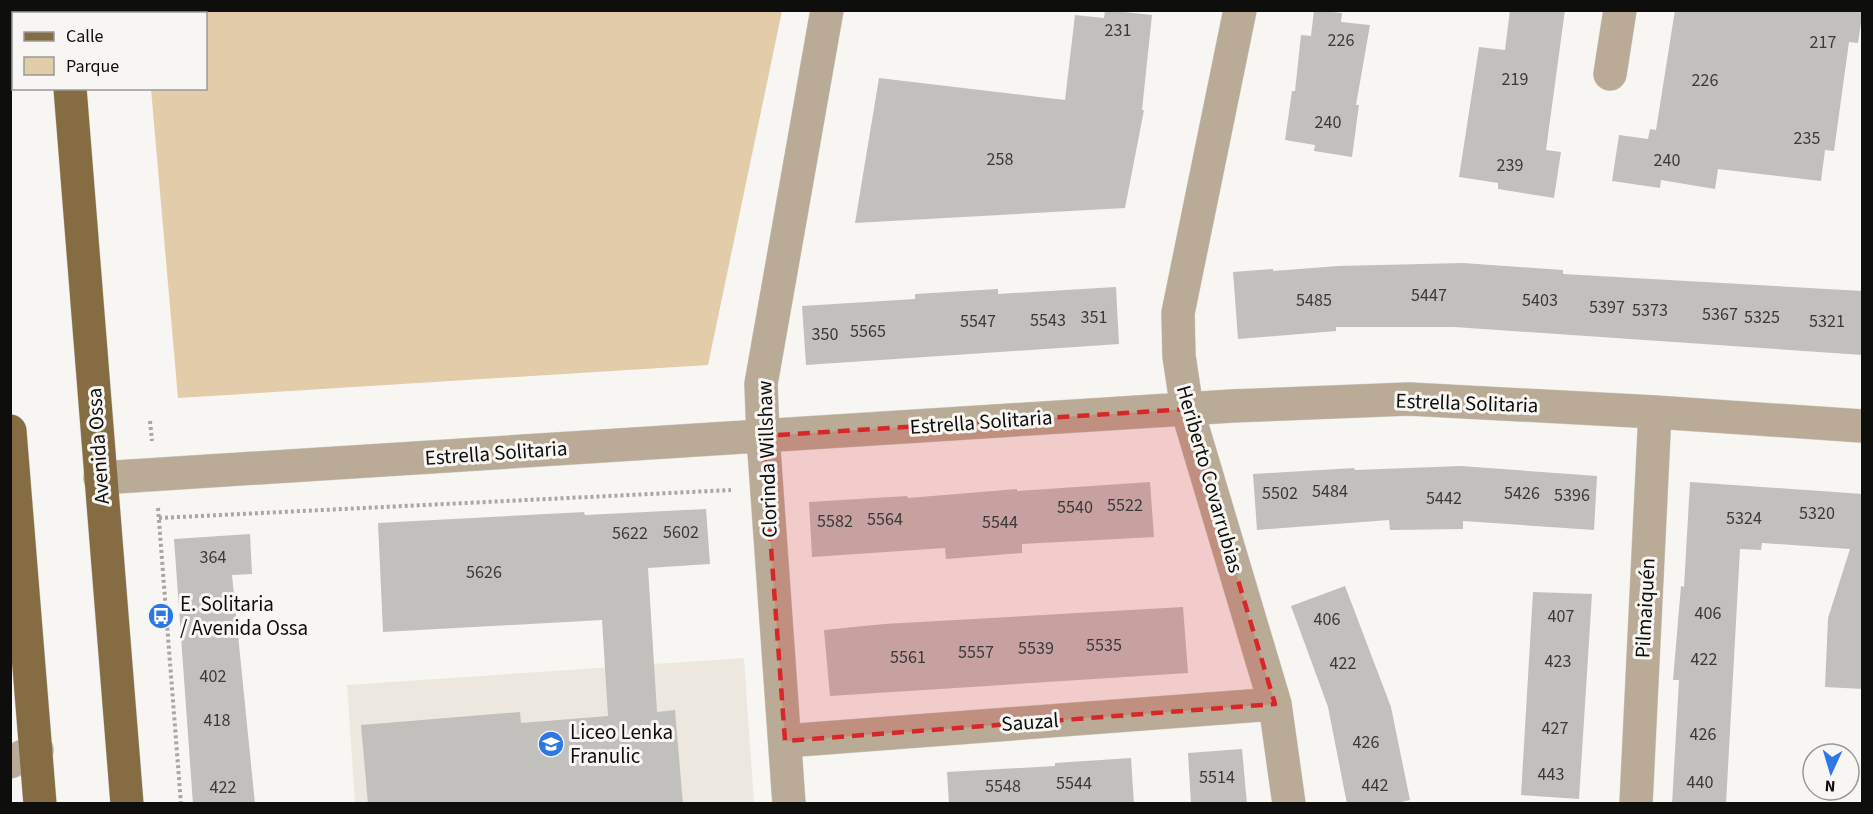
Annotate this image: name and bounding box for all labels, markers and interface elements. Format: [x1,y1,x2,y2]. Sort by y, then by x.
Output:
legend [12,12,207,90]
house number: 231 [1105,18,1131,43]
text: Calle [66,24,104,49]
house number: 226 [1328,28,1354,53]
house number: 217 [1810,30,1836,55]
text: Parque [66,54,119,79]
house number: 219 [1502,67,1528,92]
house number: 226 [1692,68,1718,93]
house number: 240 [1315,110,1341,135]
house number: 235 [1794,126,1820,151]
house number: 258 [987,147,1013,172]
house number: 240 [1654,148,1680,173]
house number: 239 [1497,153,1523,178]
house number: 5447 [1411,283,1447,308]
house number: 5485 [1296,288,1332,313]
house number: 5403 [1522,288,1558,313]
house number: 5397 [1589,295,1625,320]
house number: 5373 [1632,298,1668,323]
house number: 5367 [1702,302,1738,327]
house number: 351 [1081,305,1107,330]
house number: 5325 [1744,305,1780,330]
house number: 5543 [1030,308,1066,333]
house number: 5547 [960,309,996,334]
house number: 5321 [1809,309,1845,334]
house number: 5565 [850,319,886,344]
house number: 350 [812,322,838,347]
street label: Clorinda Willshaw [749,380,785,538]
street label: Heriberto Covarrubias [1169,382,1251,576]
street label: Estrella Solitaria [1395,386,1539,420]
street label: Avenida Ossa [79,387,117,505]
street label: Estrella Solitaria [909,402,1053,442]
street label: Estrella Solitaria [424,433,568,473]
house number: 5484 [1312,479,1348,504]
house number: 5502 [1262,481,1298,506]
house number: 5426 [1504,481,1540,506]
house number: 5396 [1554,483,1590,508]
house number: 5442 [1426,486,1462,511]
house number: 5522 [1107,493,1143,518]
house number: 5540 [1057,495,1093,520]
house number: 5320 [1799,501,1835,526]
house number: 5324 [1726,506,1762,531]
house number: 5564 [867,507,903,532]
house number: 5582 [817,509,853,534]
house number: 5544 [982,510,1018,535]
house number: 5602 [663,520,699,545]
house number: 5622 [612,521,648,546]
house number: 364 [200,545,226,570]
street label: Pilmaiquén [1627,557,1663,659]
house number: 5626 [466,560,502,585]
place label: E. Solitaria / Avenida Ossa [180,589,308,643]
bus stop icon: E. Solitaria / Avenida Ossa [146,601,176,631]
house number: 406 [1695,601,1721,626]
house number: 407 [1548,604,1574,629]
house number: 406 [1314,607,1340,632]
house number: 5535 [1086,633,1122,658]
house number: 5539 [1018,636,1054,661]
house number: 5557 [958,640,994,665]
house number: 5561 [890,645,926,670]
house number: 422 [1691,647,1717,672]
house number: 423 [1545,649,1571,674]
house number: 422 [1330,651,1356,676]
house number: 402 [200,664,226,689]
street label: Sauzal [1000,705,1060,739]
house number: 418 [204,708,230,733]
house number: 427 [1542,716,1568,741]
place label: Liceo Lenka Franulic [570,717,673,771]
house number: 426 [1690,722,1716,747]
school or university icon: Liceo Lenka Franulic [536,729,566,759]
house number: 426 [1353,730,1379,755]
north arrow [1801,742,1861,802]
house number: 443 [1538,762,1564,787]
house number: 5514 [1199,765,1235,790]
house number: 440 [1687,770,1713,795]
house number: 5544 [1056,771,1092,796]
house number: 442 [1362,773,1388,798]
house number: 5548 [985,774,1021,799]
house number: 422 [210,775,236,800]
text: N [1824,775,1836,797]

